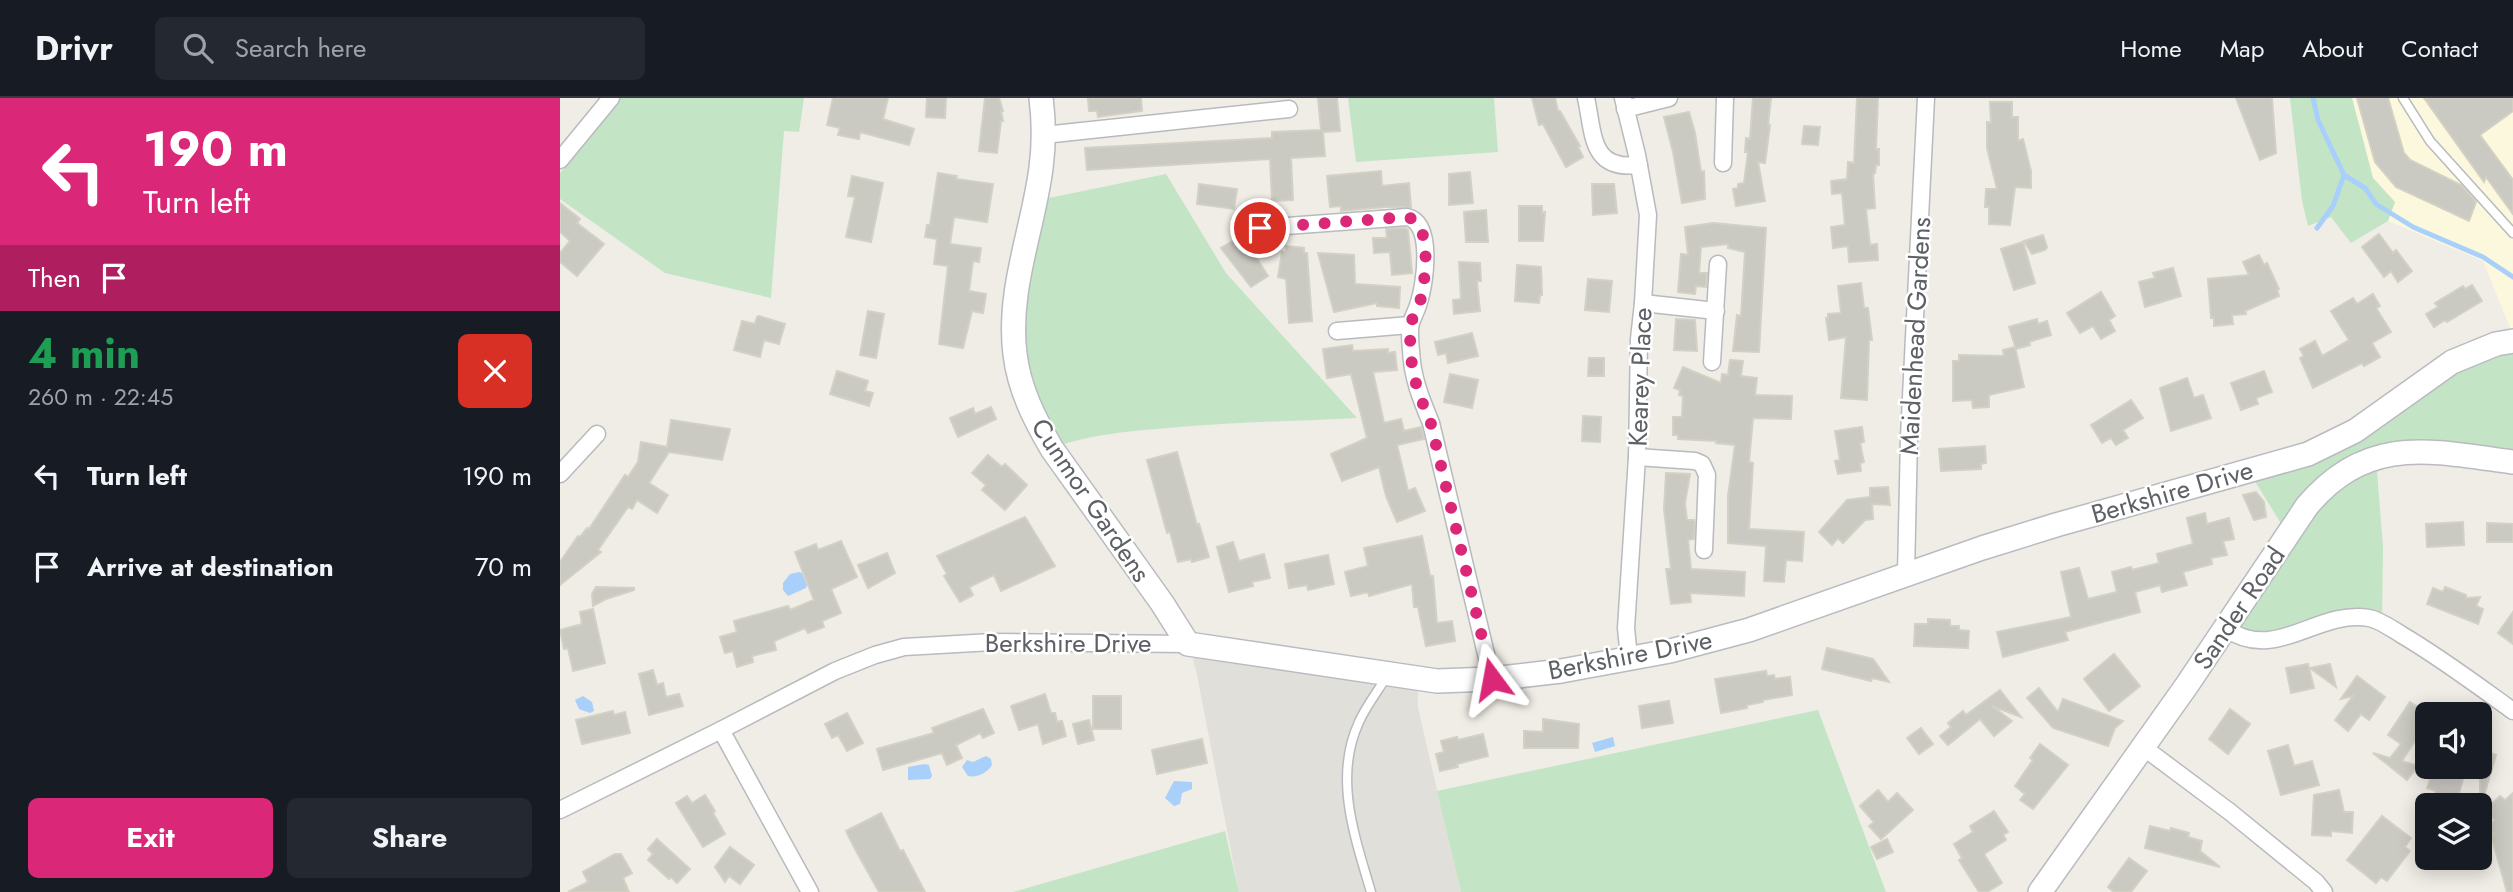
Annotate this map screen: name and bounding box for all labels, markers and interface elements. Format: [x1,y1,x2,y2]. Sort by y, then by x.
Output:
search box [155,17,645,80]
text: Drivr [35,25,113,72]
icon: search [179,29,217,67]
text: Search here [235,29,366,67]
text: Home [2120,31,2182,66]
text: Map [2220,31,2264,66]
text: About [2302,31,2363,66]
text: Contact [2401,31,2478,66]
text: 190 m [143,114,288,184]
icon: left [28,126,119,217]
text: Turn left [143,179,250,225]
pin [1230,198,1290,258]
icon: arrive [1241,209,1279,247]
street label: Maidenhead Gardens [1890,216,1940,456]
text: Then [28,259,81,297]
icon: arrive [95,259,133,297]
street label: Kearey Place [1619,307,1661,447]
text: 4 min [28,323,140,384]
button: close [458,334,532,408]
text: 260 m · 22:45 [28,380,173,414]
street label: Cunmor Gardens [1022,411,1160,589]
street label: Berkshire Drive [2087,451,2257,533]
icon: left [28,457,66,495]
text: Turn left [87,457,187,495]
text: 190 m [462,457,532,495]
street label: Sander Road [2184,539,2294,677]
icon: arrive [28,548,66,586]
text: Arrive at destination [87,548,334,586]
text: 70 m [475,548,532,586]
street label: Berkshire Drive [1545,620,1715,690]
street label: Berkshire Drive [985,624,1151,662]
position arrow [1455,642,1529,716]
map controls [2415,702,2492,870]
button: sound [2415,702,2492,779]
button: layers [2415,793,2492,870]
button: Exit [28,798,273,878]
button: Share [287,798,532,878]

